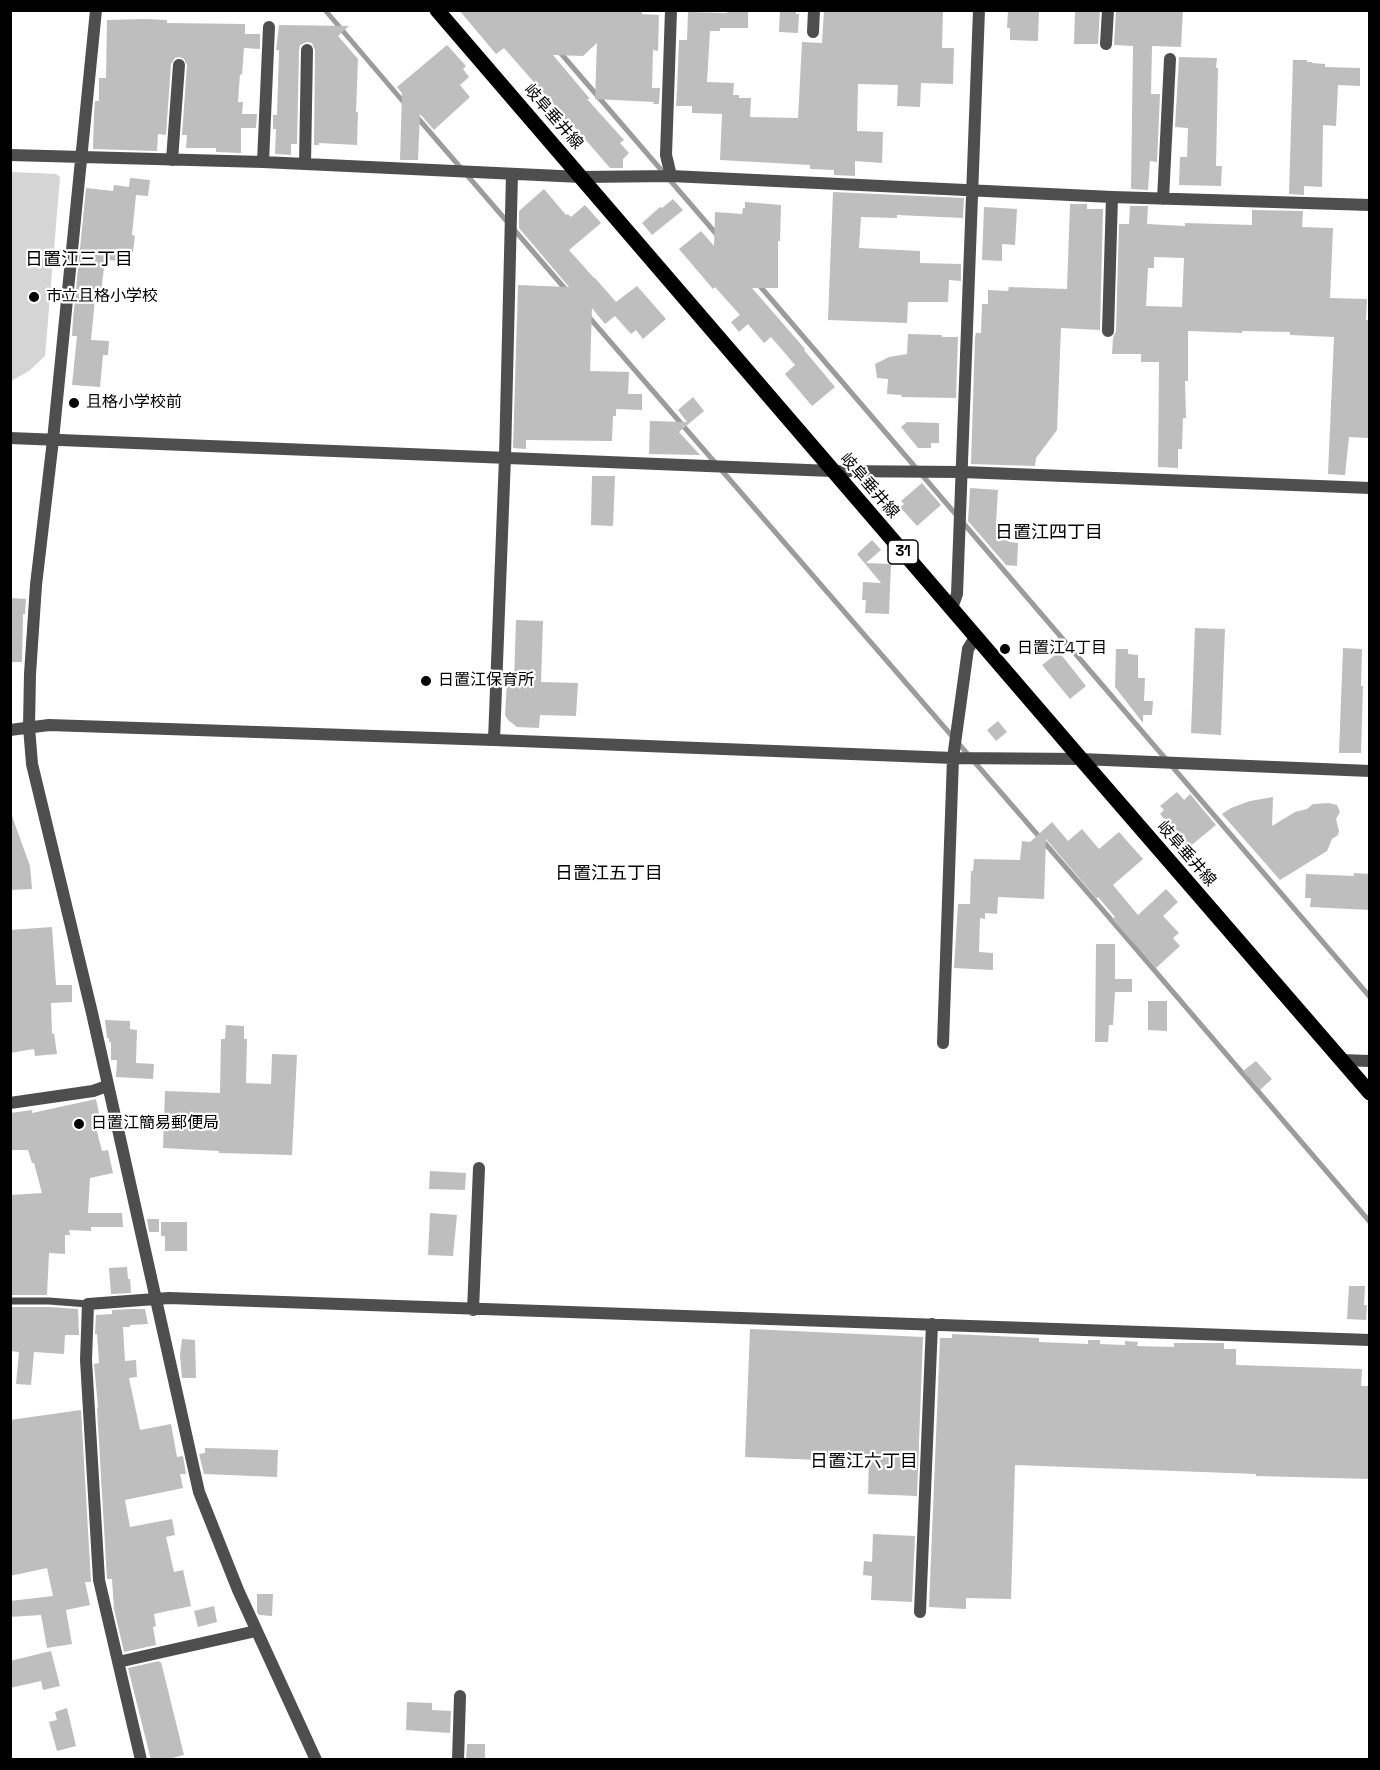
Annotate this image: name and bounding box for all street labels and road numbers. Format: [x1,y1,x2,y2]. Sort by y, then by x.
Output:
street label: 岐阜垂井線 [520,81,586,153]
street label: 岐阜垂井線 [836,450,902,522]
road number: 31 [888,540,918,564]
street label: 岐阜垂井線 [1153,818,1219,890]

